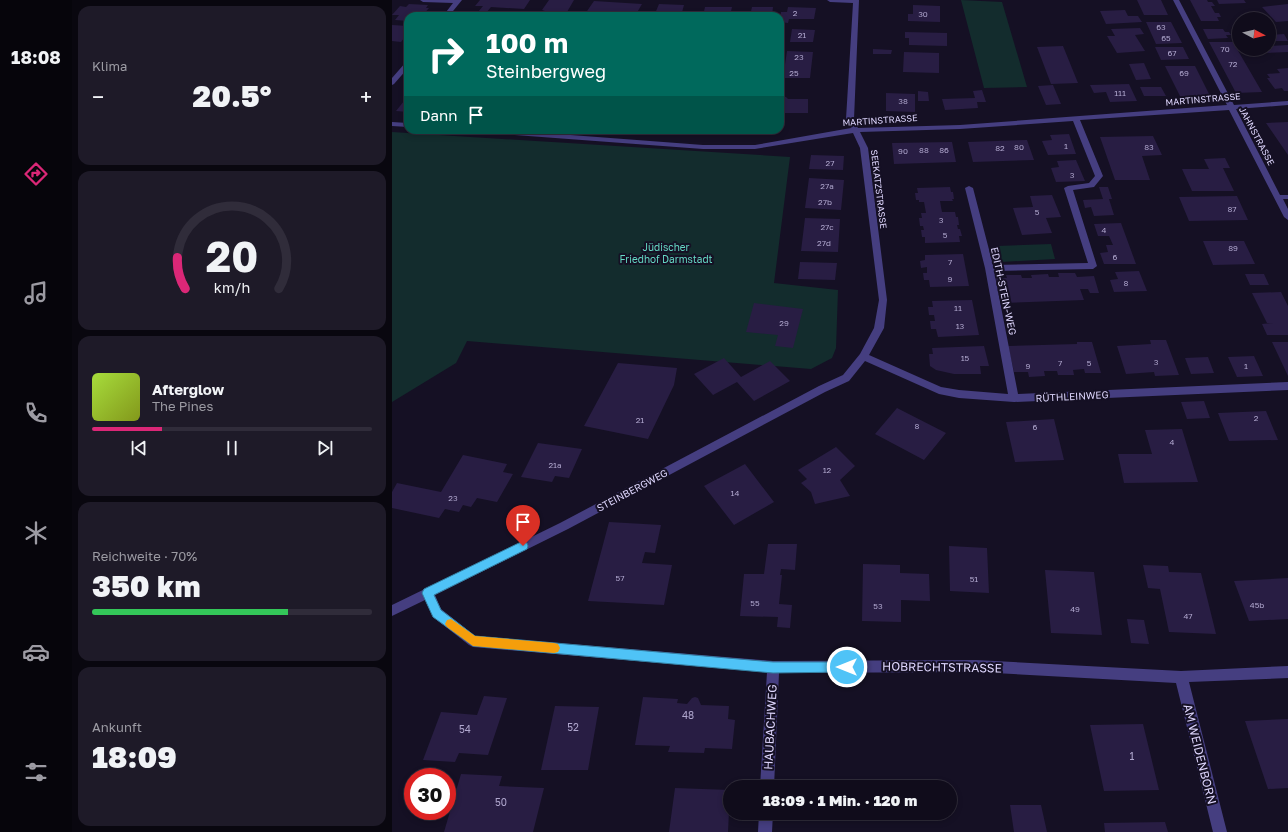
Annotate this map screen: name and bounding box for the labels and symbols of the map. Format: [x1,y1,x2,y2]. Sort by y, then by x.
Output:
house number: 2 [793,8,798,18]
house number: 30 [918,9,928,19]
north arrow [1232,12,1276,56]
house number: 63 [1156,22,1166,32]
house number: 21 [798,30,806,40]
house number: 65 [1161,33,1171,43]
house number: 70 [1220,44,1230,54]
house number: 67 [1167,48,1177,58]
house number: 23 [794,52,804,62]
house number: 72 [1229,59,1238,69]
house number: 25 [789,68,799,78]
house number: 69 [1179,68,1189,78]
house number: 111 [1114,88,1126,98]
street label: MARTINSTRASSE [1165,90,1241,108]
house number: 38 [898,96,908,106]
street label: JAHNSTRASSE [1237,105,1277,167]
street label: MARTINSTRASSE [842,112,918,128]
house number: 1 [1064,141,1068,151]
house number: 80 [1014,142,1024,152]
house number: 83 [1144,142,1154,152]
house number: 82 [995,143,1005,153]
house number: 88 [919,145,929,155]
house number: 86 [939,145,949,155]
house number: 90 [898,146,908,156]
street label: SEEKATZSTRASSE [869,149,889,229]
house number: 27 [826,158,834,168]
house number: 3 [1070,170,1075,180]
house number: 27a [820,181,834,191]
house number: 27b [818,197,832,207]
house number: 87 [1227,204,1237,214]
house number: 5 [1035,207,1040,217]
house number: 3 [939,215,944,225]
house number: 27c [820,222,834,232]
house number: 4 [1102,225,1107,235]
house number: 5 [943,230,948,240]
house number: 27d [817,238,831,248]
park label: Jüdischer Friedhof Darmstadt [619,241,713,265]
house number: 89 [1228,243,1238,253]
street label: EDITH-STEIN-WEG [989,246,1019,336]
house number: 6 [1113,252,1118,262]
house number: 7 [948,257,952,267]
house number: 9 [948,274,953,284]
house number: 8 [1124,278,1129,288]
house number: 11 [954,303,962,313]
house number: 29 [779,318,789,328]
house number: 13 [956,321,965,331]
house number: 15 [961,353,970,363]
house number: 3 [1154,357,1159,367]
house number: 7 [1058,358,1062,368]
house number: 5 [1087,358,1092,368]
house number: 9 [1026,361,1031,371]
house number: 1 [1244,361,1248,371]
street label: RÜTHLEINWEG [1035,387,1109,404]
house number: 2 [1254,413,1259,423]
house number: 21 [636,415,644,425]
house number: 8 [915,421,920,431]
house number: 6 [1033,422,1038,432]
house number: 4 [1170,437,1175,447]
house number: 21a [548,460,562,470]
house number: 12 [823,465,832,475]
street label: STEINBERGWEG [594,466,670,514]
house number: 14 [731,488,739,498]
house number: 23 [448,493,458,503]
pin [506,505,540,546]
house number: 57 [616,573,624,583]
house number: 51 [970,574,978,584]
house number: 55 [750,598,760,608]
house number: 45b [1250,600,1264,610]
house number: 53 [873,601,883,611]
house number: 49 [1070,604,1080,614]
house number: 47 [1183,611,1193,621]
position arrow [826,646,868,688]
street label: HOBRECHTSTRASSE [882,658,1002,676]
street label: HAUBACHWEG [760,684,780,770]
street label: AM WEIDENBORN [1180,702,1220,806]
house number: 48 [682,709,694,721]
house number: 52 [567,721,579,733]
house number: 54 [459,723,471,735]
house number: 1 [1130,750,1135,762]
speed limit sign: 30 [404,768,456,820]
house number: 50 [495,796,507,808]

